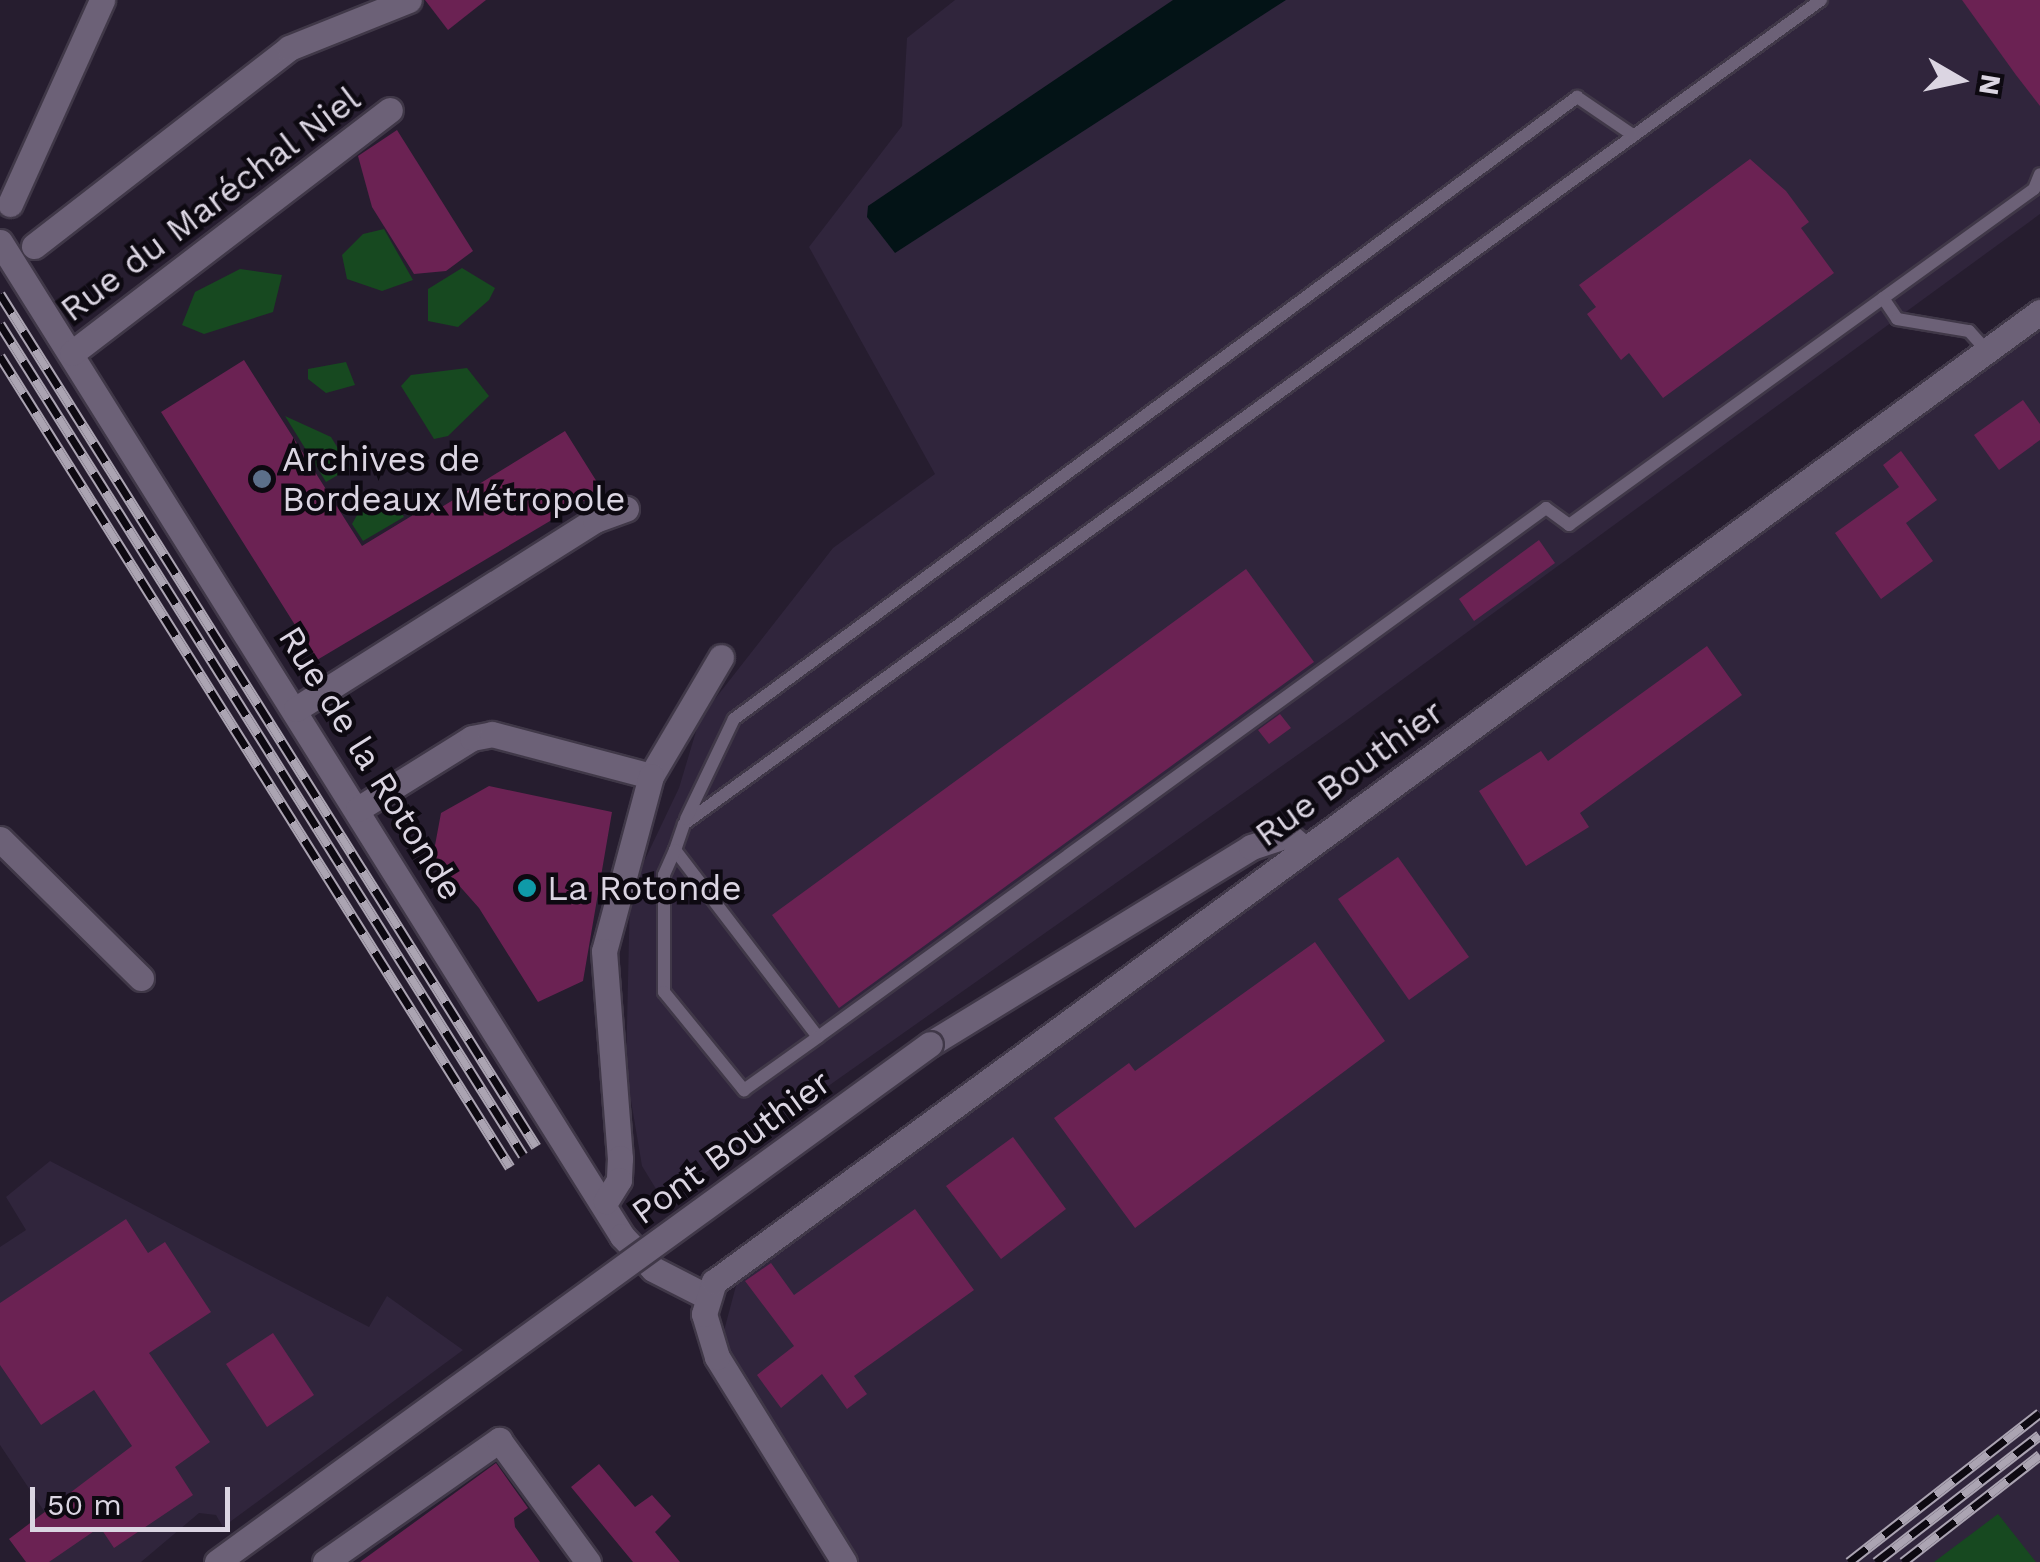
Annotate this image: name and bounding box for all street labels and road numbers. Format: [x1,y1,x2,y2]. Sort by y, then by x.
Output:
street label: Rue du Maréchal Niel [52,77,368,331]
street label: Rue de la Rotonde [269,618,473,908]
street label: Rue Bouthier [1247,691,1451,855]
street label: Pont Bouthier [623,1061,839,1233]

